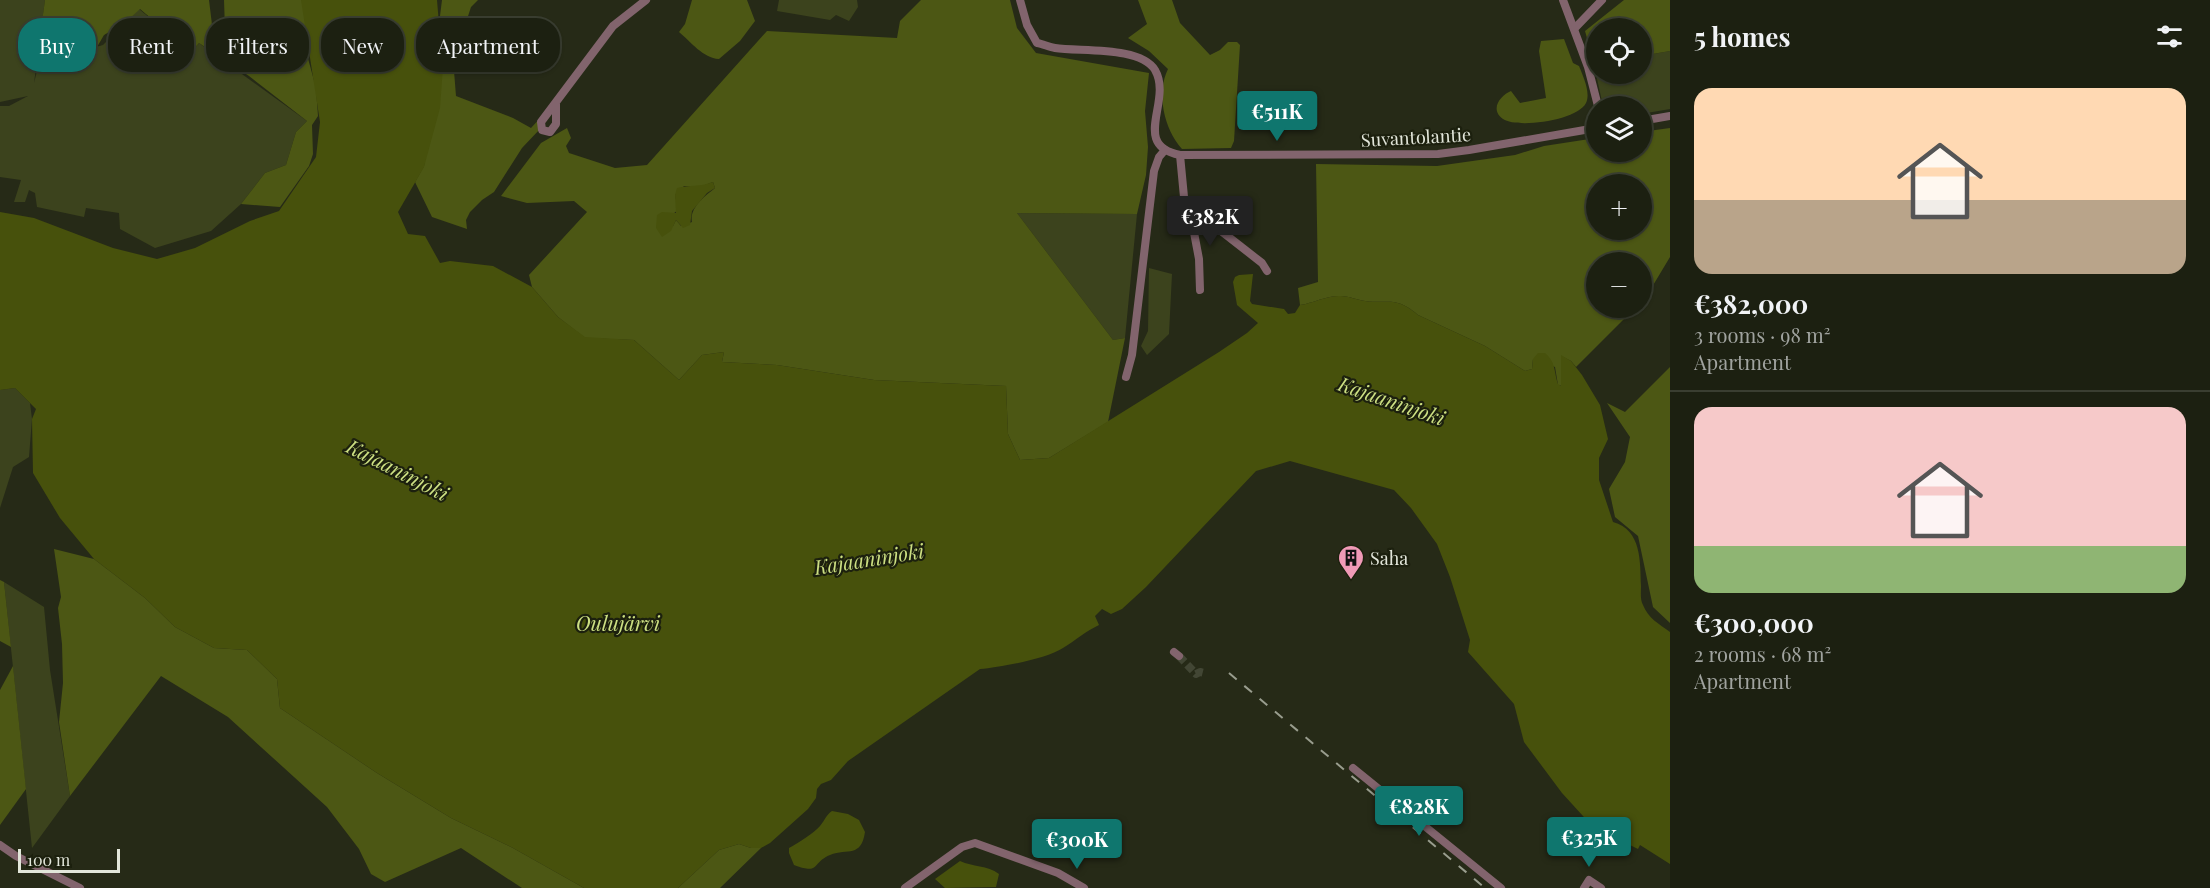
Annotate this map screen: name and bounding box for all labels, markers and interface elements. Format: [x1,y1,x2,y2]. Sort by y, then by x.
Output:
chip: Buy [18,18,96,72]
chip: Rent [108,18,194,72]
chip: Filters [206,18,309,72]
chip: New [321,18,404,72]
chip: Apartment [416,18,560,72]
map controls [1586,18,1652,318]
button: locate [1586,18,1652,84]
text: 5 homes [1694,19,1790,54]
icon: filters [2153,20,2186,53]
pin: €511K [1235,91,1319,142]
button: layers [1586,96,1652,162]
text: €511K [1251,97,1303,124]
street label: Suvantolantie [1360,122,1472,152]
icon: home [1886,127,1994,235]
button: + [1586,174,1652,240]
pin: €382K [1168,196,1252,247]
text: €382K [1181,202,1239,229]
button: − [1586,252,1652,318]
text: €382,000 [1694,286,1808,321]
text: 3 rooms · 98 m² [1694,321,1830,348]
text: Apartment [1694,348,1791,375]
water label: Kajaaninjoki [1334,369,1450,431]
water label: Kajaaninjoki [342,431,454,507]
icon: home [1886,446,1994,554]
water label: Kajaaninjoki [811,536,927,580]
building icon: Saha [1336,543,1366,581]
place label: Saha [1370,546,1408,570]
text: €300,000 [1694,605,1814,640]
water label: Oulujärvi [576,609,661,636]
text: 2 rooms · 68 m² [1694,640,1831,667]
text: Apartment [1694,667,1791,694]
pin: €828K [1377,786,1461,837]
text: €828K [1389,792,1449,819]
pin: €325K [1547,817,1631,868]
pin: €300K [1035,819,1119,870]
text: €325K [1561,823,1617,850]
text: €300K [1046,825,1108,852]
scale bar [18,846,120,874]
text: 100 m [27,849,70,870]

